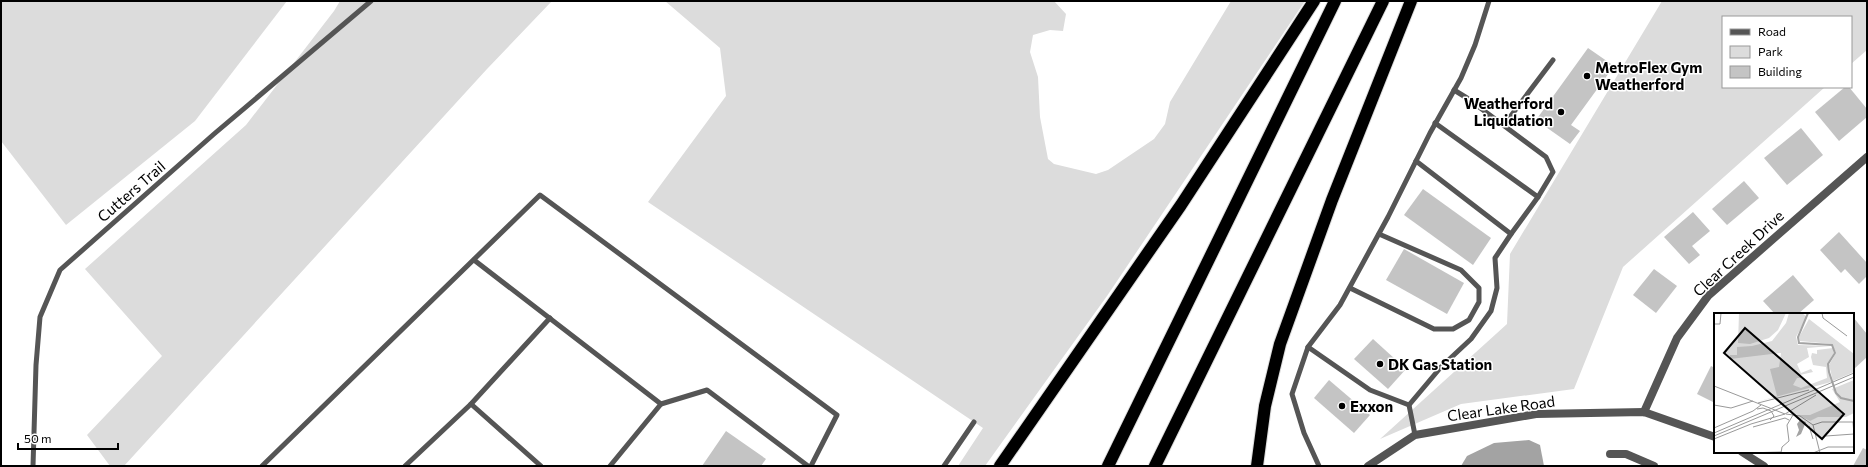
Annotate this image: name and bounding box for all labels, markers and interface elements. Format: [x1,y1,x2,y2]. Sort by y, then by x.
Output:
legend [1722,16,1852,88]
text: Road [1758,24,1786,38]
text: Park [1758,44,1784,58]
place label: MetroFlex Gym Weatherford [1595,58,1702,93]
text: Building [1758,64,1802,78]
marker: MetroFlex Gym Weatherford [1582,71,1592,81]
place label: Weatherford Liquidation [1464,94,1553,129]
marker: Weatherford Liquidation [1556,107,1566,117]
street label: Cutters Trail [93,157,169,225]
street label: Clear Creek Drive [1689,206,1787,300]
inset map [1714,313,1854,453]
place label: DK Gas Station [1388,355,1492,373]
marker: DK Gas Station [1375,359,1385,369]
street label: Clear Lake Road [1446,392,1556,424]
place label: Exxon [1350,397,1393,415]
marker: Exxon [1337,401,1347,411]
scale bar [18,425,118,451]
text: 50 m [24,431,52,445]

